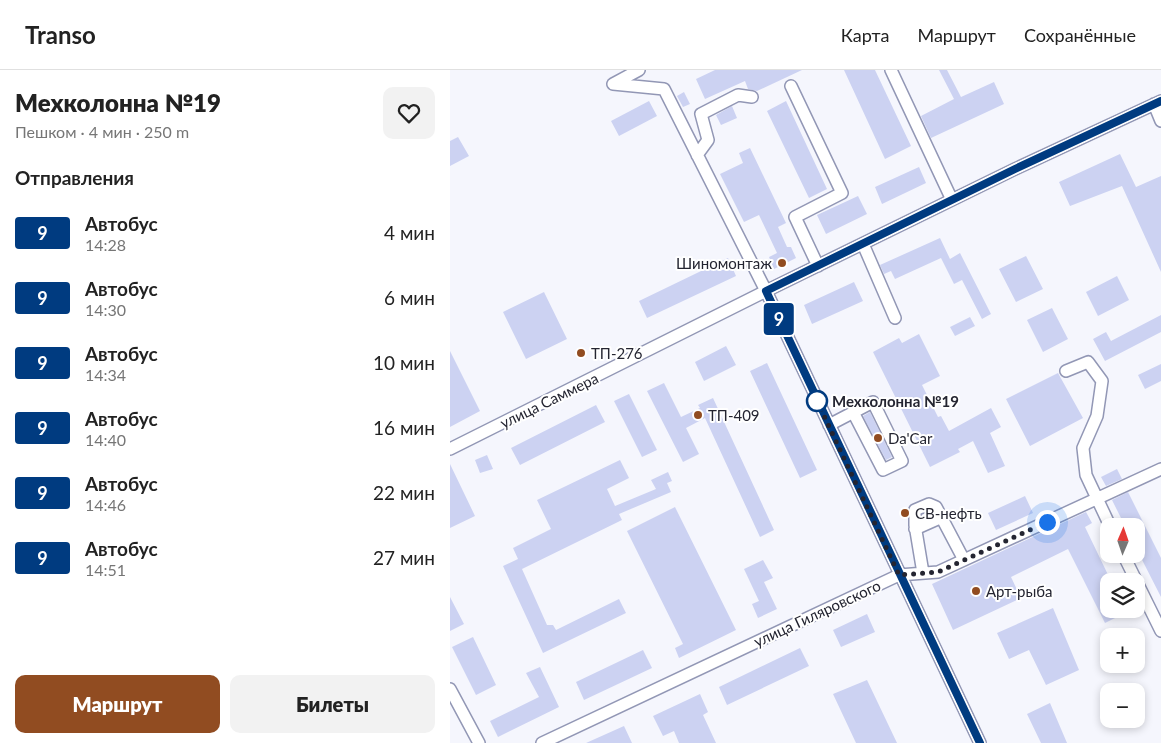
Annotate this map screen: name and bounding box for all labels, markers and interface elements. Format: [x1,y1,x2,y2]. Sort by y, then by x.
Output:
text: Transo [25,20,96,49]
text: Карта [841,24,889,46]
text: Маршрут [917,24,996,46]
text: Сохранённые [1024,24,1136,46]
button: heart [383,87,435,139]
text: Мехколонна №19 [15,88,221,117]
text: Пешком · 4 мин · 250 m [15,122,189,141]
text: Отправления [15,166,134,189]
text: Автобус [85,212,158,235]
text: 4 мин [384,221,435,244]
text: 9 [37,222,48,244]
text: 14:28 [85,235,126,254]
place label: Шиномонтаж [676,254,772,272]
marker: Шиномонтаж [776,257,788,269]
text: Автобус [85,277,158,300]
text: 6 мин [384,286,435,309]
text: 9 [37,287,48,309]
text: 14:30 [85,300,126,319]
line badge: 9 [763,303,795,335]
text: 9 [774,308,784,330]
text: Автобус [85,342,158,365]
place label: ТП-276 [591,344,643,362]
marker: ТП-276 [575,347,587,359]
text: 10 мин [373,351,435,374]
text: 9 [37,352,48,374]
text: 14:34 [85,365,126,384]
street label: улица Саммера [497,368,601,432]
marker: Мехколонна №19 [806,390,828,412]
place label: Мехколонна №19 [832,392,959,410]
place label: ТП-409 [708,406,760,424]
text: Автобус [85,407,158,430]
marker: ТП-409 [692,409,704,421]
text: 16 мин [373,416,435,439]
text: 9 [37,417,48,439]
place label: Da'Car [888,429,933,447]
text: 14:40 [85,430,126,449]
marker: Da'Car [872,432,884,444]
text: Автобус [85,472,158,495]
text: 22 мин [373,481,435,504]
text: 9 [37,482,48,504]
text: 14:46 [85,495,126,514]
place label: СВ-нефть [915,504,982,522]
marker: СВ-нефть [899,507,911,519]
your location [1035,510,1060,535]
north arrow [1100,518,1145,562]
map controls [1100,518,1145,728]
text: Автобус [85,537,158,560]
text: 27 мин [373,546,435,569]
text: 9 [37,547,48,569]
text: 14:51 [85,560,126,579]
button: layers [1100,573,1145,618]
street label: улица Гиляровского [751,576,883,650]
place label: Арт-рыба [986,582,1053,600]
marker: Арт-рыба [970,585,982,597]
button: + [1100,628,1145,673]
button: Маршрут [15,675,220,733]
button: Билеты [230,675,435,733]
button: − [1100,683,1145,728]

